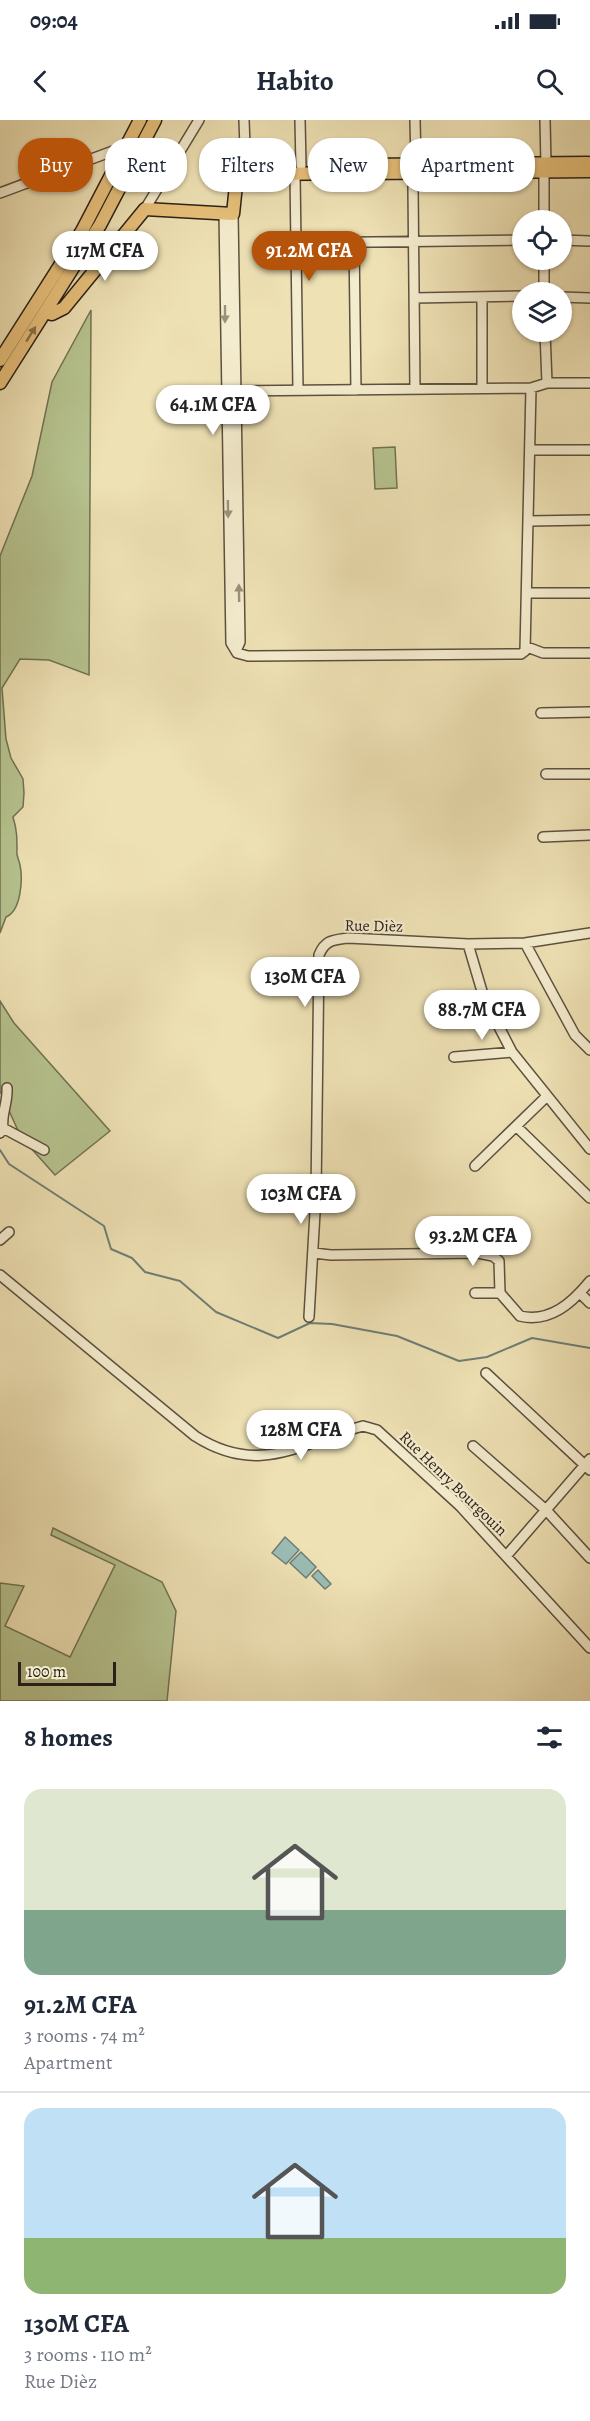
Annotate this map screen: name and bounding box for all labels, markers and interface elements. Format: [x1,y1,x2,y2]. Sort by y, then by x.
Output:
text: 09:04 [30,6,78,36]
text: Habito [256,63,334,99]
icon: back [24,65,57,98]
icon: search [533,65,566,98]
chip: Buy [18,138,93,192]
chip: Rent [105,138,187,192]
chip: Filters [199,138,296,192]
chip: New [308,138,388,192]
chip: Apartment [400,138,535,192]
map controls [512,210,572,342]
button: locate [512,210,572,270]
pin: 117M CFA [43,231,167,282]
pin: 91.2M CFA [240,231,378,282]
text: 117M CFA [66,237,144,264]
text: 91.2M CFA [266,237,352,264]
button: layers [512,282,572,342]
one-way arrow [220,304,230,323]
one-way arrow [26,326,37,342]
pin: 64.1M CFA [144,385,282,436]
text: 64.1M CFA [170,391,256,418]
one-way arrow [223,499,233,518]
one-way arrow [234,584,244,603]
street label: Rue Dièz [345,914,403,938]
pin: 130M CFA [243,957,367,1008]
text: 130M CFA [265,963,345,990]
pin: 88.7M CFA [413,990,551,1041]
text: 88.7M CFA [438,996,526,1023]
pin: 103M CFA [239,1174,363,1225]
text: 103M CFA [261,1180,341,1207]
pin: 93.2M CFA [404,1216,542,1267]
text: 93.2M CFA [429,1222,517,1249]
pin: 128M CFA [239,1410,363,1461]
text: 128M CFA [260,1416,342,1443]
street label: Rue Henry Bourgouin [394,1426,512,1541]
scale bar [18,1659,116,1686]
text: 100 m [27,1661,66,1683]
text: 8 homes [24,1720,113,1755]
icon: filters [533,1721,566,1754]
icon: home [241,1828,349,1936]
text: 91.2M CFA [24,1987,137,2022]
text: 3 rooms · 74 m² [24,2022,145,2049]
text: Apartment [24,2049,113,2076]
icon: home [241,2147,349,2255]
text: 130M CFA [24,2306,129,2341]
text: 3 rooms · 110 m² [24,2341,152,2368]
text: Rue Dièz [24,2368,97,2395]

